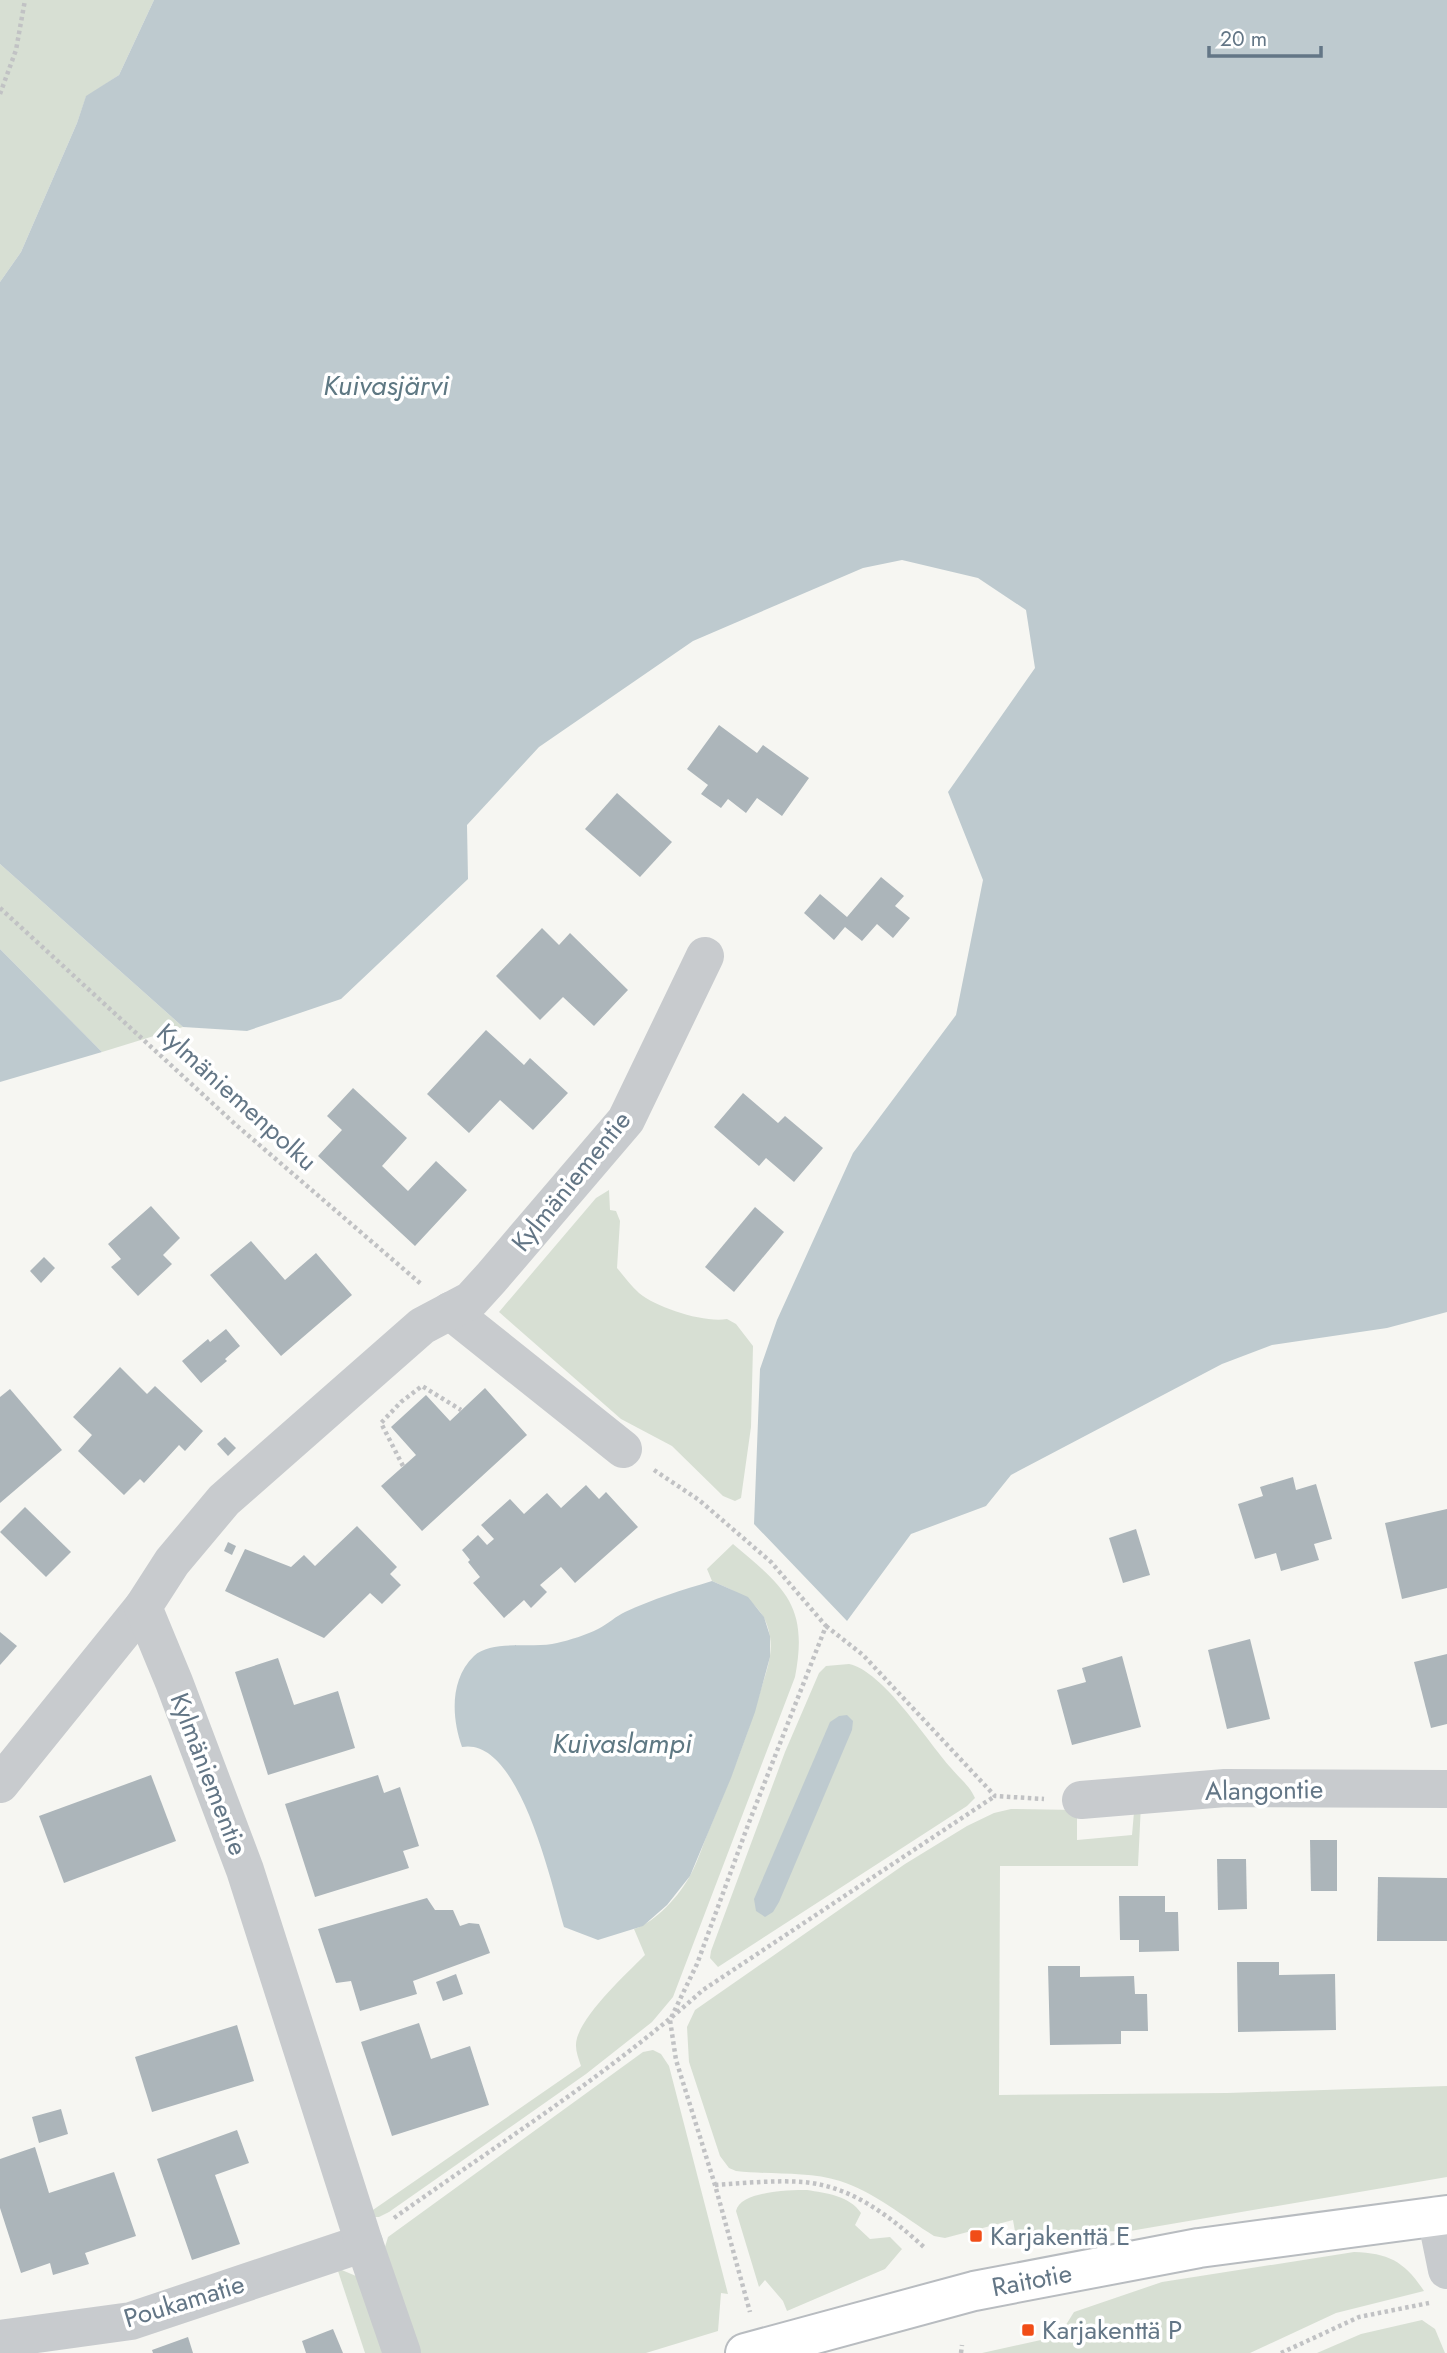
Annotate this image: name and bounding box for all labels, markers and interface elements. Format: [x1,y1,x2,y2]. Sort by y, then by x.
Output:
scale bar [1209,14,1321,58]
text: 20 m [1220,24,1267,54]
water label: Kuivasjärvi [323,365,450,406]
street label: Kylmäniemenpolku [148,1014,326,1180]
street label: Kylmäniementie [502,1103,640,1259]
street label: Kylmäniementie [161,1687,257,1861]
water label: Kuivaslampi [552,1723,693,1764]
street label: Alangontie [1204,1770,1324,1810]
place label: Karjakenttä E [990,2217,1130,2255]
marker: Karjakenttä E [968,2228,984,2244]
street label: Raitotie [989,2254,1075,2306]
street label: Poukamatie [119,2265,249,2337]
place label: Karjakenttä P [1042,2311,1182,2349]
marker: Karjakenttä P [1020,2322,1036,2338]

